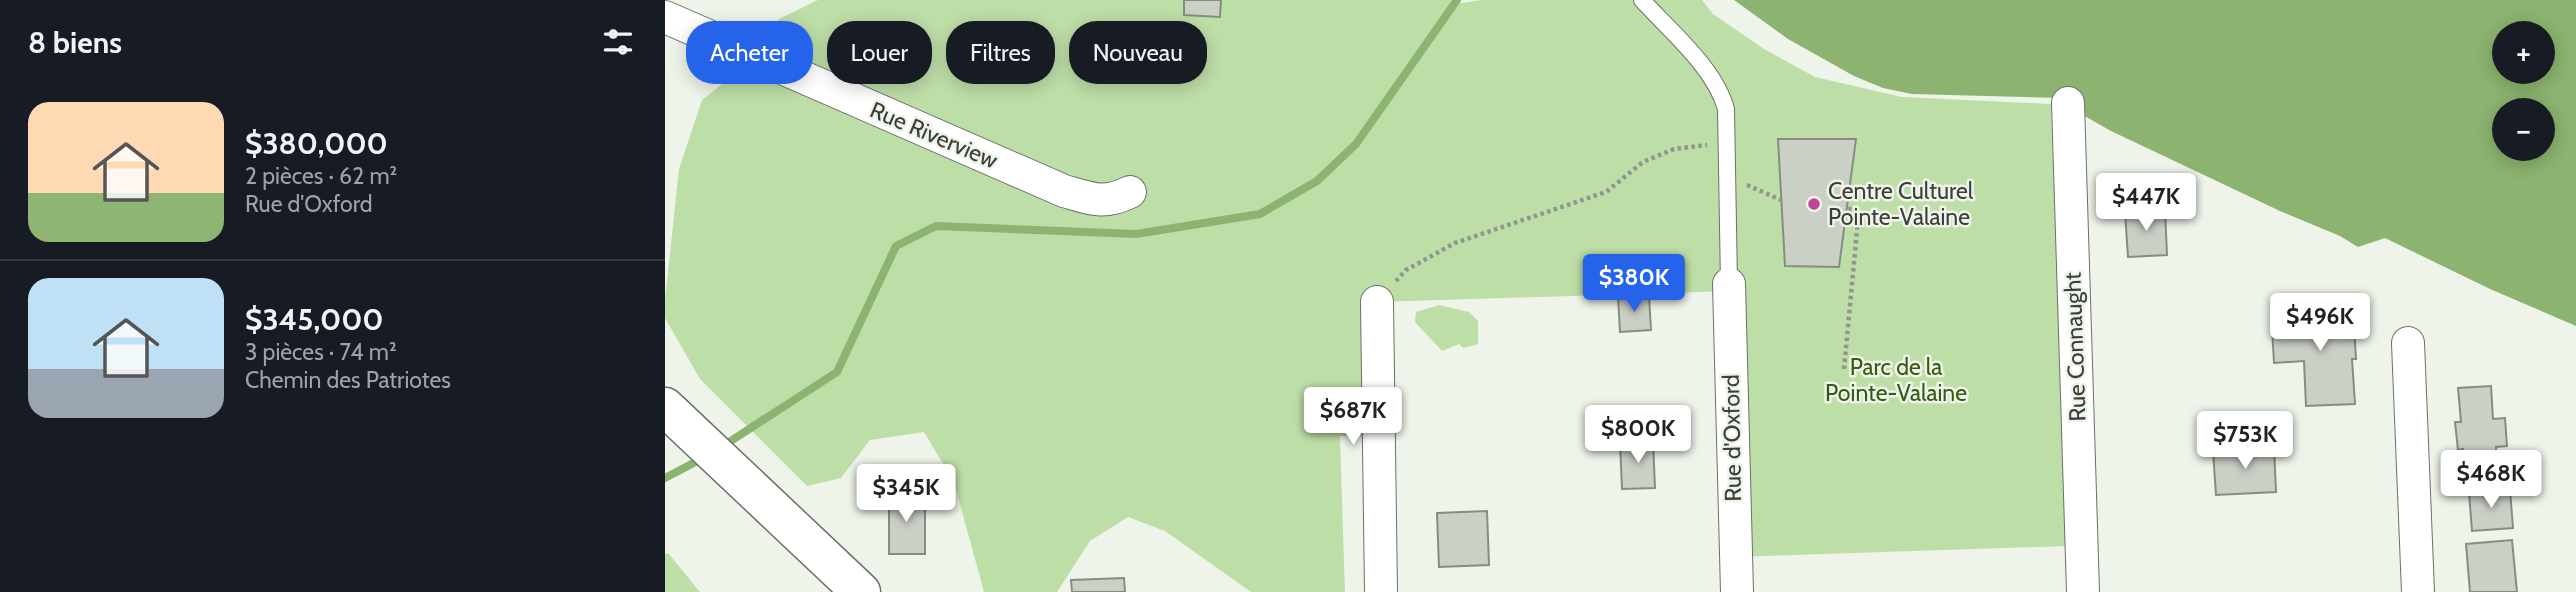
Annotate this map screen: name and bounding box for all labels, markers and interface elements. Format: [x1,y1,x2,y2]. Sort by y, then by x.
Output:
chip: Acheter [686,21,813,84]
chip: Louer [827,21,932,84]
chip: Filtres [946,21,1055,84]
chip: Nouveau [1069,21,1207,84]
map controls [2492,21,2555,161]
button: + [2492,21,2555,84]
icon: filters [599,23,637,61]
text: 8 biens [28,24,122,61]
street label: Rue Riverview [866,96,1002,175]
button: − [2492,98,2555,161]
text: $380,000 [245,125,388,162]
icon: home [84,130,168,214]
text: 2 pièces · 62 m² [245,162,397,190]
pin: $447K [2097,174,2195,233]
place label: Centre Culturel Pointe-Valaine [1828,177,1974,231]
text: $447K [2112,182,2180,210]
text: Rue d'Oxford [245,190,372,218]
marker: Centre Culturel Pointe-Valaine [1806,196,1822,212]
pin: $380K [1585,254,1683,314]
text: $380K [1599,263,1669,291]
street label: Rue Connaught [2058,272,2092,422]
pin: $496K [2271,294,2369,353]
text: $345,000 [245,301,384,338]
text: $496K [2286,302,2354,330]
icon: home [84,306,168,390]
text: 3 pièces · 74 m² [245,338,397,366]
park label: Parc de la Pointe-Valaine [1825,353,1967,407]
text: Chemin des Patriotes [245,366,451,394]
street label: Rue d'Oxford [1717,374,1747,502]
pin: $687K [1304,388,1402,447]
text: $687K [1320,396,1386,424]
pin: $800K [1589,406,1687,465]
pin: $753K [2196,412,2294,471]
text: $800K [1601,414,1675,442]
text: $753K [2213,420,2277,448]
pin: $468K [2442,450,2540,510]
text: $468K [2457,459,2525,487]
pin: $345K [857,464,955,524]
text: $345K [873,473,939,501]

